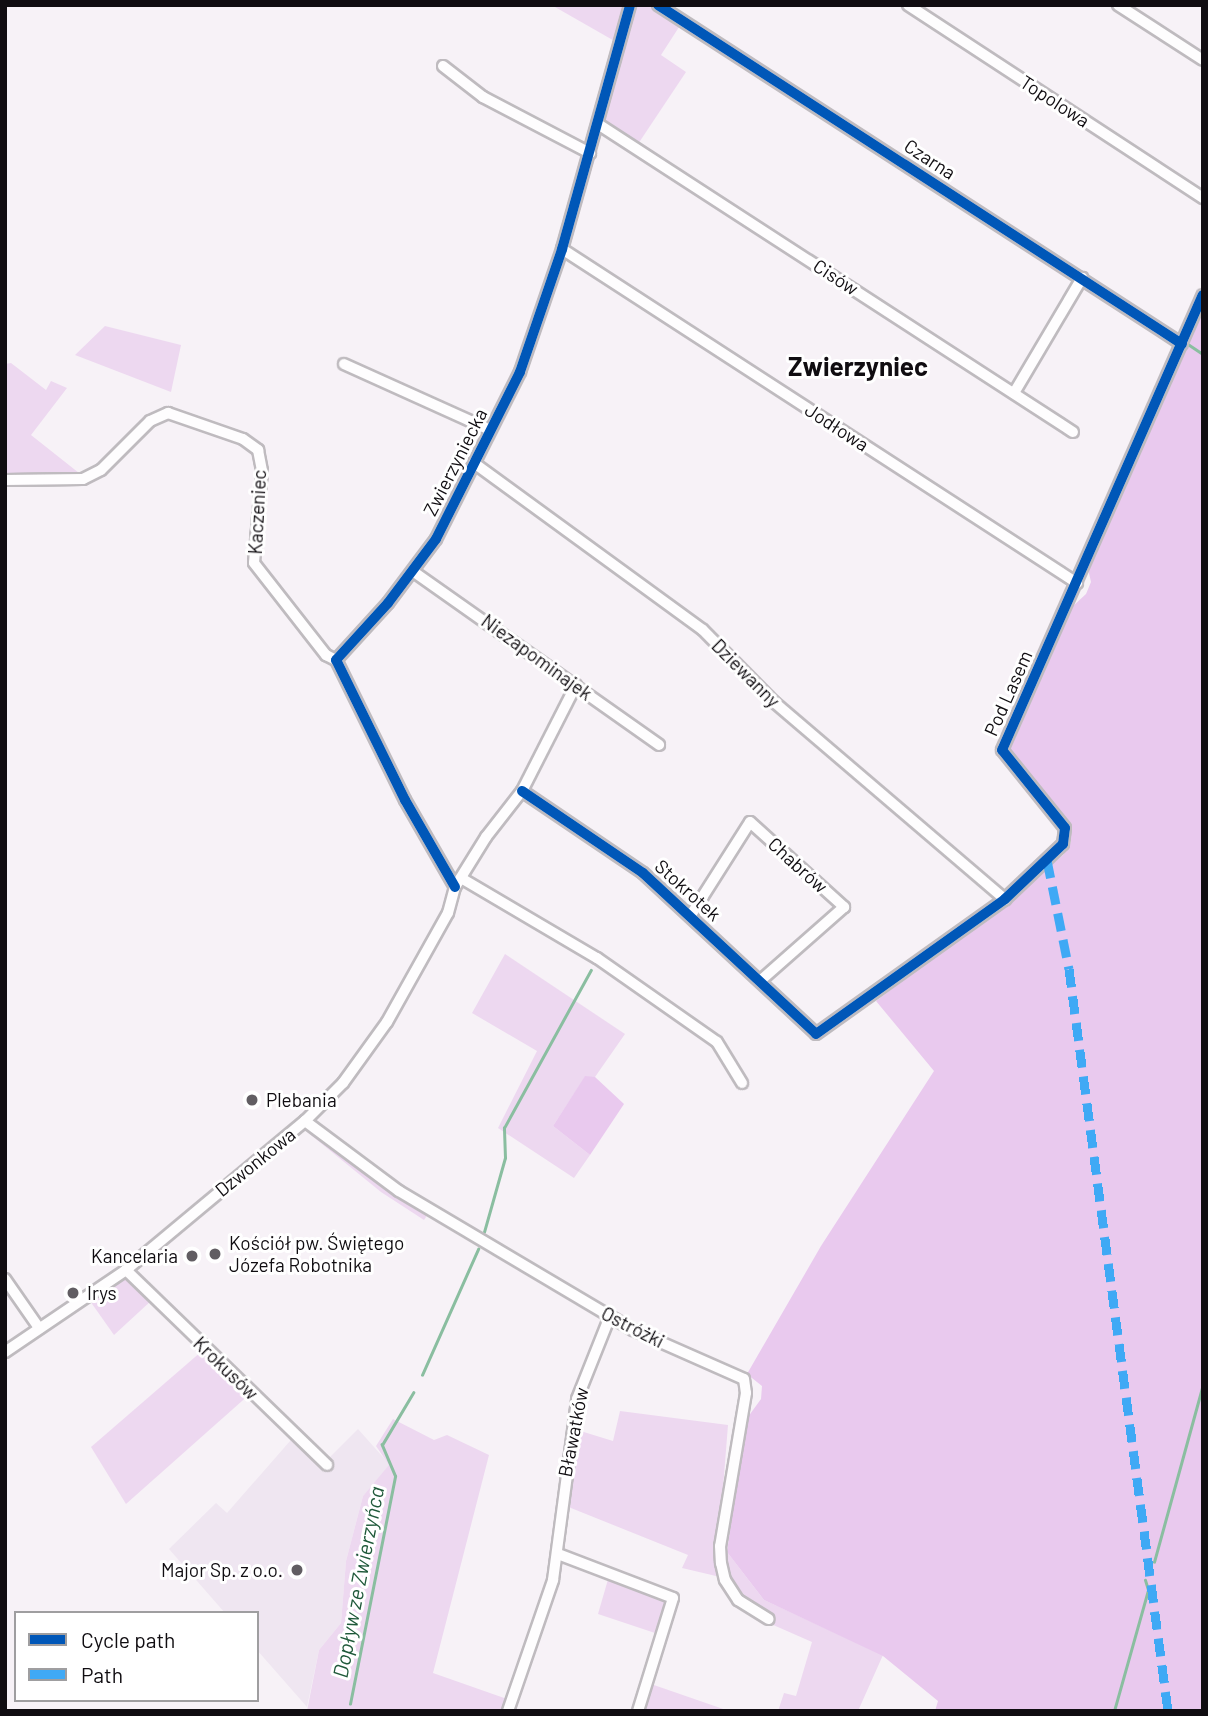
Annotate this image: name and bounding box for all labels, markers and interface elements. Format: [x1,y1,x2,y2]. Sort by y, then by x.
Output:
street label: Topolowa [1016,70,1094,132]
street label: Czarna [900,134,960,184]
street label: Cisów [809,254,863,300]
district label: Zwierzyniec [788,350,928,382]
street label: Jodłowa [801,398,873,456]
street label: Zwierzyniecka [418,405,492,519]
street label: Kaczeniec [243,469,271,555]
street label: Niezapominajek [477,609,597,705]
street label: Dziewanny [707,634,785,712]
street label: Pod Lasem [979,647,1037,739]
street label: Chabrów [764,832,832,898]
street label: Stokrotek [650,854,726,926]
place label: Plebania [266,1089,337,1111]
marker: Plebania [244,1092,260,1108]
street label: Dzwonkowa [210,1123,300,1201]
place label: Kościół pw. Świętego Józefa Robotnika [229,1232,404,1276]
place label: Kancelaria [91,1245,178,1267]
marker: Kościół pw. Świętego Józefa Robotnika [207,1246,223,1262]
marker: Kancelaria [184,1248,200,1264]
place label: Irys [87,1282,117,1304]
marker: Irys [65,1285,81,1301]
street label: Ostróżki [598,1301,668,1353]
street label: Krokusów [189,1332,263,1404]
street label: Bławatków [553,1385,593,1479]
water label: Dopływ ze Zwierzyńca [327,1484,389,1680]
place label: Major Sp. z o.o. [161,1559,283,1581]
marker: Major Sp. z o.o. [289,1562,305,1578]
legend [14,1611,259,1702]
text: Cycle path [81,1627,175,1652]
text: Path [81,1662,123,1687]

